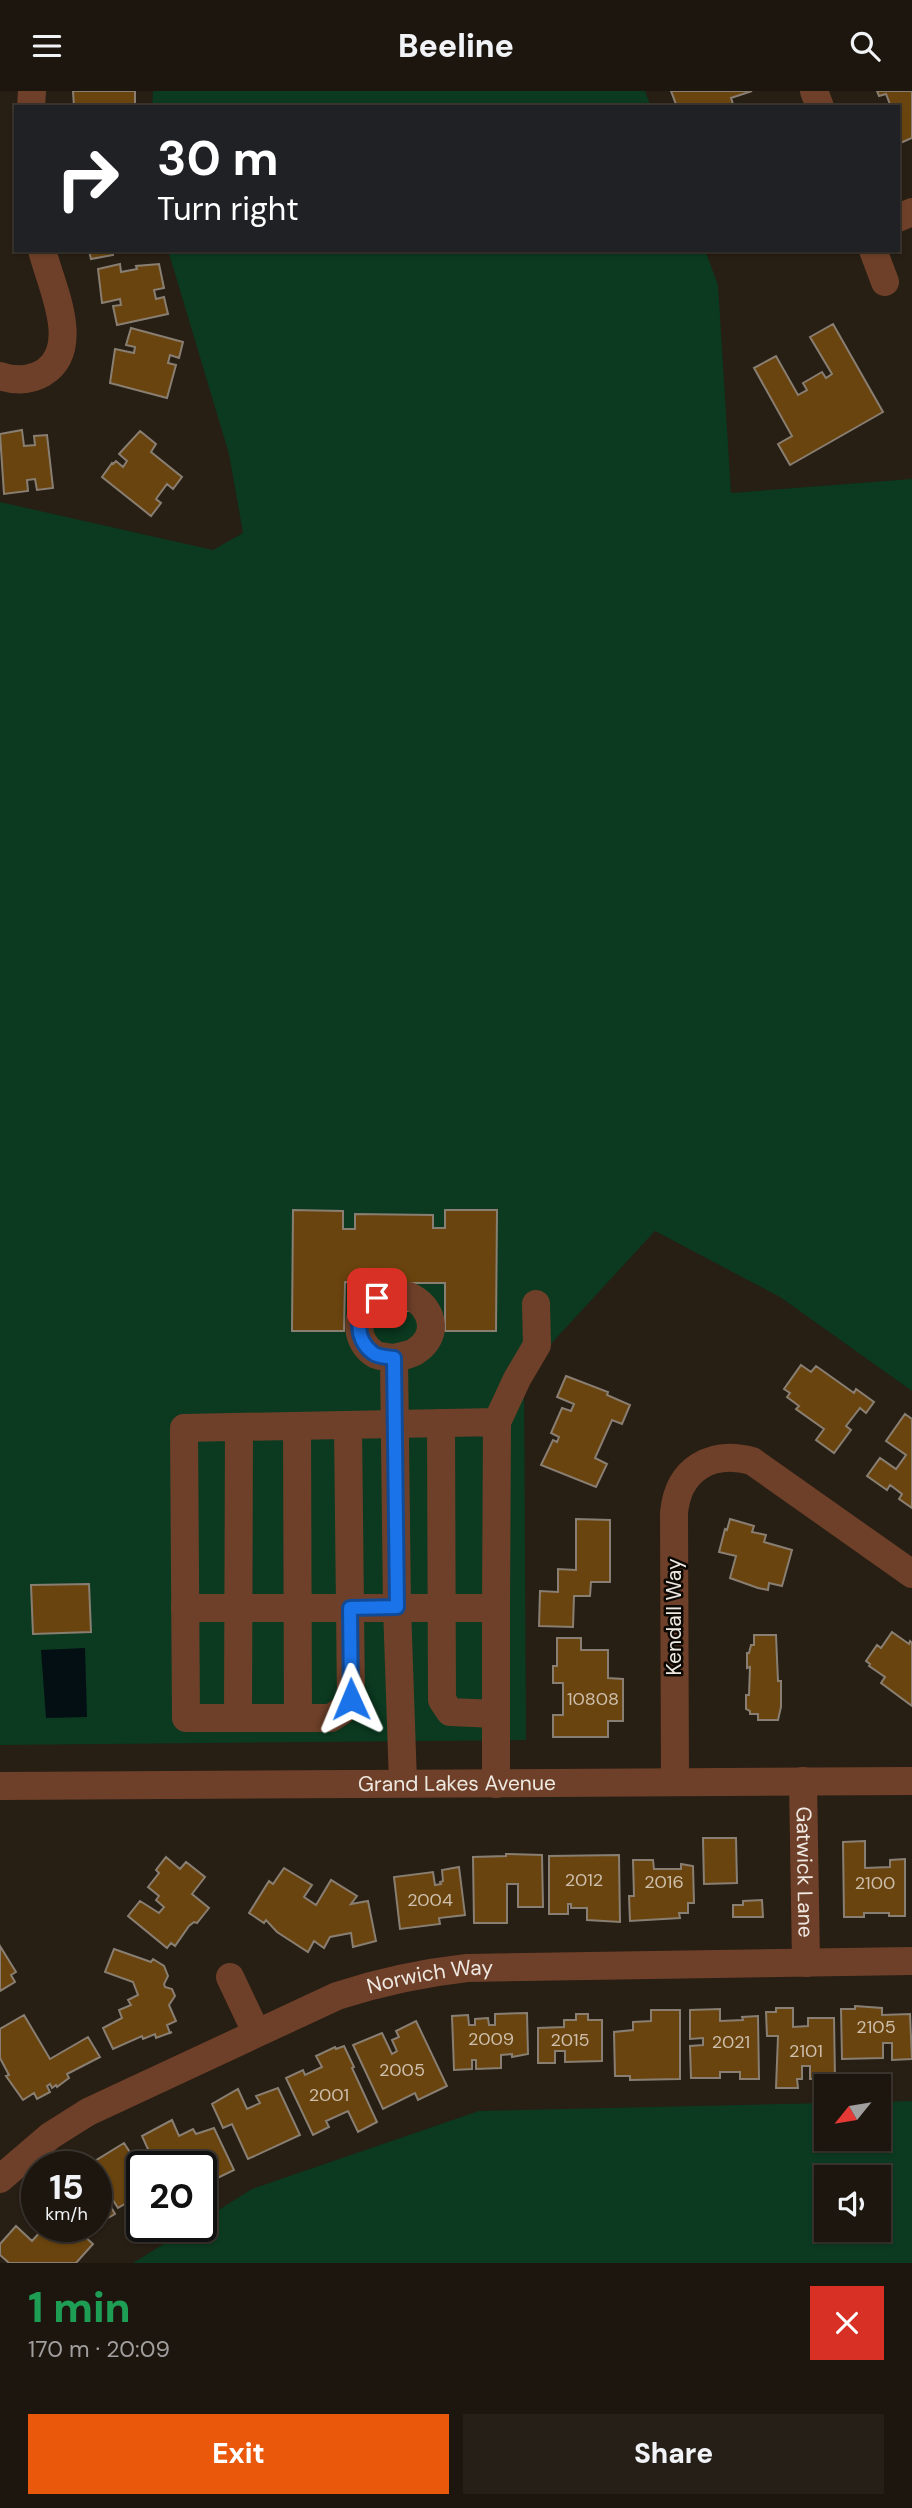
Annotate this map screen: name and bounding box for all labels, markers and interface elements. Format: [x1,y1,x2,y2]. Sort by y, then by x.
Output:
text: Beeline [398,25,514,67]
icon: menu [28,27,66,65]
icon: search [846,27,884,65]
text: 30 m [157,126,279,190]
icon: right [42,133,133,224]
text: Turn right [157,188,299,230]
pin [347,1268,407,1328]
icon: arrive [358,1279,396,1317]
street label: Kendall Way [660,1558,688,1676]
position arrow [314,1662,388,1736]
house number: 10808 [567,1687,619,1711]
street label: Grand Lakes Avenue [358,1769,556,1798]
street label: Gatwick Lane [789,1806,820,1938]
house number: 2012 [565,1868,603,1892]
house number: 2016 [644,1870,684,1894]
house number: 2100 [855,1871,895,1895]
house number: 2004 [407,1888,453,1912]
street label: Norwich Way [364,1954,494,2000]
house number: 2105 [856,2015,896,2039]
house number: 2009 [468,2027,514,2051]
house number: 2015 [550,2028,590,2052]
house number: 2021 [712,2030,750,2054]
house number: 2101 [789,2039,823,2063]
house number: 2005 [379,2058,425,2082]
north arrow [814,2074,891,2151]
map controls [814,2074,891,2242]
house number: 2001 [309,2083,349,2107]
speed limit sign: 20 [126,2151,217,2242]
text: 15 [49,2164,84,2210]
button: sound [814,2165,891,2242]
text: km/h [45,2202,88,2226]
text: 1 min [28,2280,131,2335]
button: close [810,2286,884,2360]
text: 170 m · 20:09 [28,2334,170,2364]
button: Exit [28,2414,449,2494]
button: Share [463,2414,884,2494]

